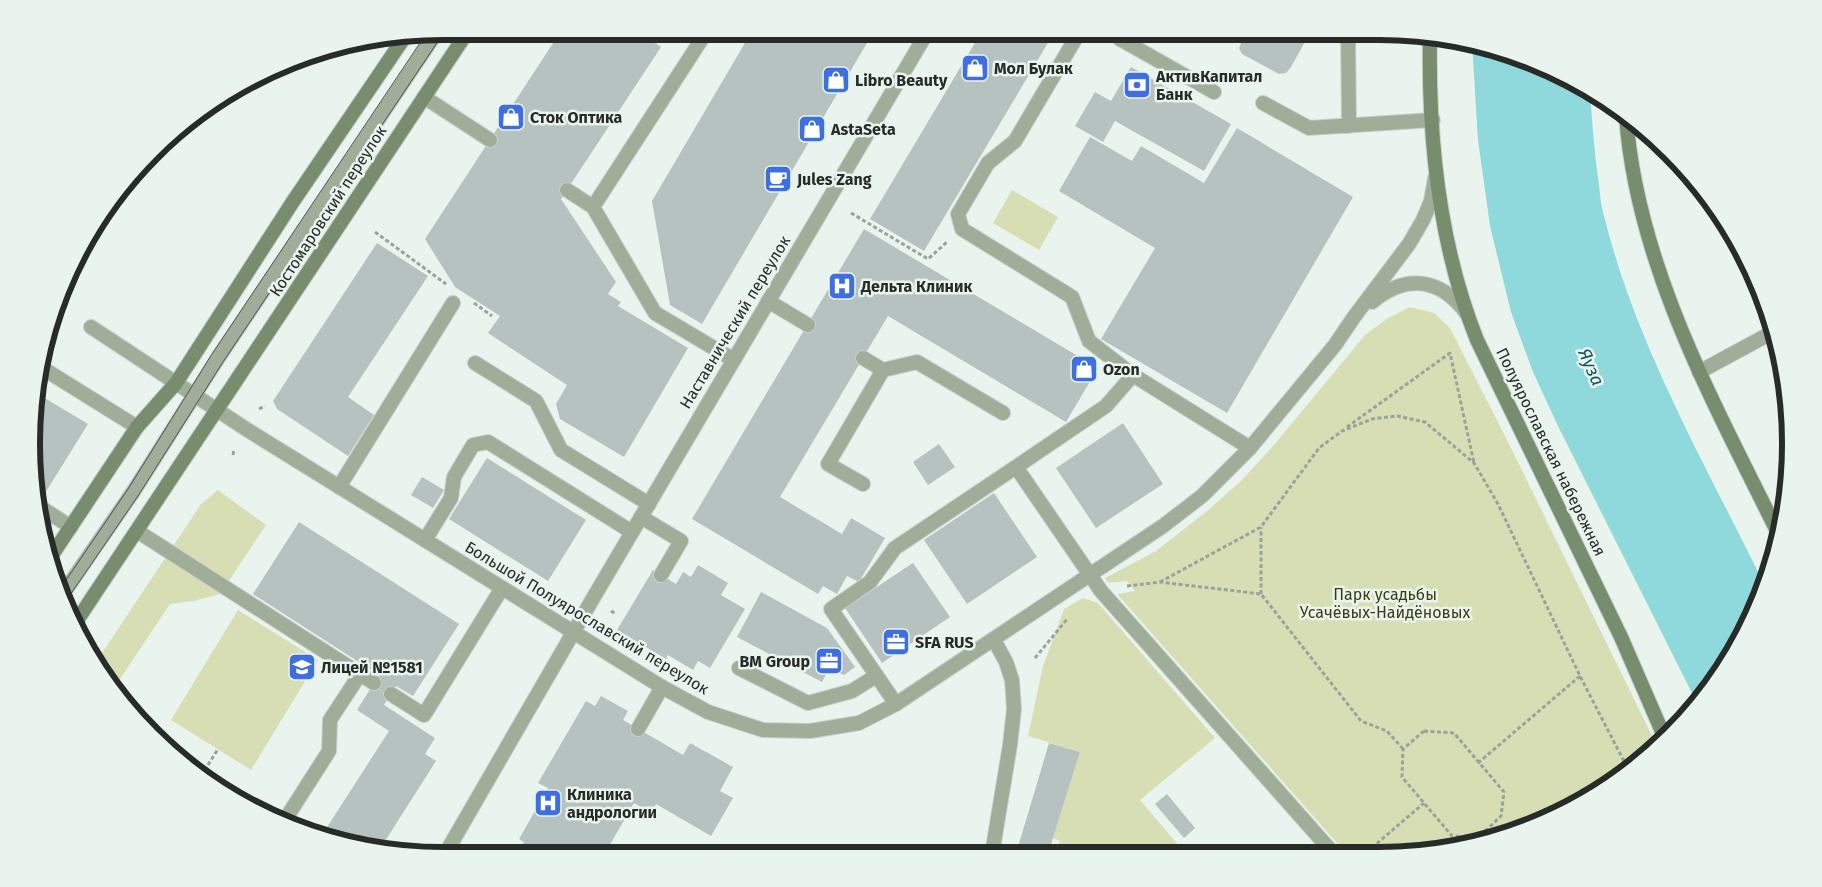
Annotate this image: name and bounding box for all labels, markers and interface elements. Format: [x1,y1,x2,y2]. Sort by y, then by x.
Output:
shop icon: Мол Булак [960,53,990,83]
place label: Мол Булак [994,59,1073,78]
shop icon: Libro Beauty [821,65,851,95]
place label: АктивКапитал Банк [1155,67,1262,104]
bank icon: АктивКапитал Банк [1122,70,1152,100]
place label: Libro Beauty [855,71,948,90]
shop icon: Сток Оптика [496,102,526,132]
place label: Сток Оптика [530,108,622,127]
shop icon: AstaSeta [797,114,827,144]
place label: AstaSeta [830,120,896,139]
street label: Костомаровский переулок [266,121,391,300]
cafe icon: Jules Zang [763,164,793,194]
place label: Jules Zang [796,170,872,189]
street label: Наставнический переулок [676,231,795,412]
hospital icon: Дельта Клиник [827,271,857,301]
place label: Дельта Клиник [860,277,972,296]
water label: Яуза [1573,344,1609,389]
street label: Полуярославская набережная [1492,345,1610,559]
shop icon: Ozon [1069,354,1099,384]
place label: Ozon [1103,360,1140,379]
street label: Большой Полуярославский переулок [462,537,713,699]
park label: Парк усадьбы Усачёвых-Найдёновых [1300,585,1470,622]
office icon: SFA RUS [881,627,911,657]
place label: SFA RUS [915,633,974,652]
office icon: BM Group [814,646,844,676]
school or university icon: Лицей №1581 [287,652,317,682]
place label: BM Group [739,652,810,671]
place label: Лицей №1581 [321,658,423,677]
place label: Клиника андрологии [567,785,657,822]
hospital icon: Клиника андрологии [533,788,563,818]

